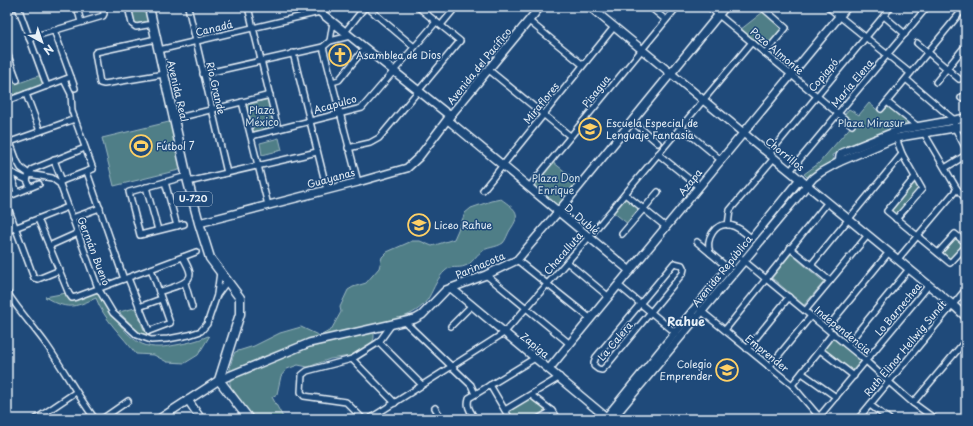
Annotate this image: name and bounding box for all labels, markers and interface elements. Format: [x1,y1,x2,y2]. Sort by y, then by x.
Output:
street label: Canadá [194,16,235,39]
north arrow [22,22,62,62]
street label: Avenida del Pacífico [443,24,515,107]
street label: Pozo Almonte [747,24,808,78]
text: N [40,41,58,60]
church icon: Asamblea de Dios [327,42,353,68]
place label: Asamblea de Dios [356,47,441,62]
street label: Copiapó [804,54,841,95]
street label: María Elena [827,55,877,110]
street label: Avenida Real [164,59,193,123]
street label: Río Grande [203,60,230,116]
street label: Pisagua [578,71,614,110]
street label: Miraflores [519,78,562,127]
street label: Acapulco [312,90,359,117]
park label: Plaza México [245,102,279,129]
place label: Escuela Especial de Lenguaje Fantasia [606,115,699,142]
park label: Plaza Mirasur [838,115,905,130]
school or university icon: Escuela Especial de Lenguaje Fantasia [577,116,603,142]
sports icon: Fútbol 7 [128,133,154,159]
street label: Chorrillos [763,133,808,174]
place label: Fútbol 7 [156,138,195,153]
street label: Guayanas [305,164,357,192]
street label: Azapa [674,164,706,198]
park label: Plaza Don Enrique [532,170,580,197]
road number: U-720 [174,192,212,206]
street label: D. Dublé [562,200,603,238]
school or university icon: Liceo Rahue [406,212,432,238]
street label: Germán Bueno [74,214,115,288]
place label: Liceo Rahue [434,217,492,232]
street label: Chacalluta [540,227,586,277]
street label: Avenida República [688,231,756,310]
street label: Parinacota [453,247,508,282]
street label: Lo Barnechea [871,278,925,339]
street label: Ruth Elinor Hellwig Sundt [860,296,949,399]
street label: Independencia [812,302,876,358]
district label: Rahue [667,312,705,330]
street label: La Calera [594,317,636,364]
street label: Zapiga [518,328,554,361]
street label: Emprender [742,330,793,375]
place label: Colegio Emprender [660,356,712,383]
school or university icon: Colegio Emprender [714,357,740,383]

